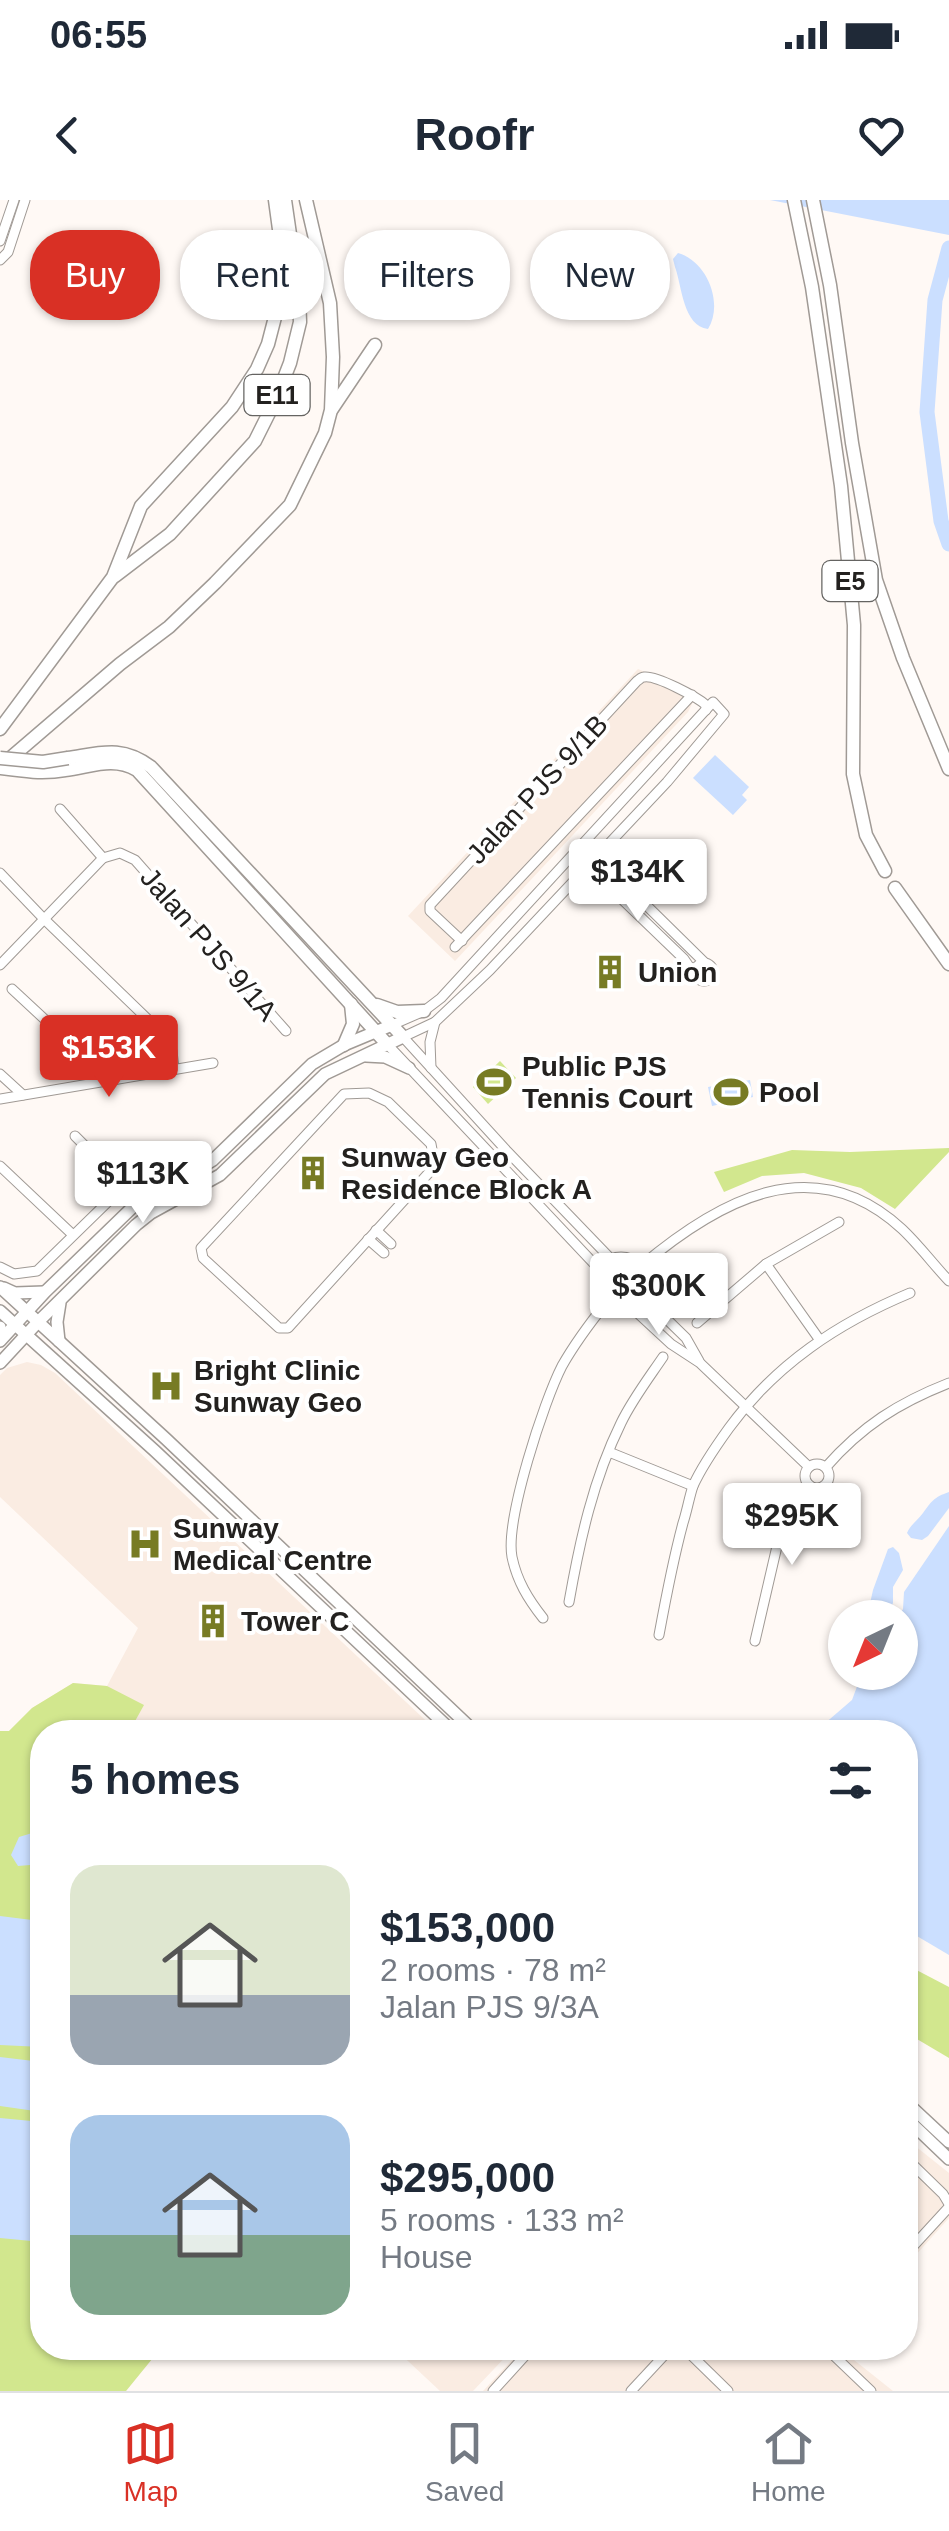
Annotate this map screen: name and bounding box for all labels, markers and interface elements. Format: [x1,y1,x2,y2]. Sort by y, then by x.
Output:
text: 06:55 [50,14,147,56]
icon: back [40,108,95,163]
icon: heart [854,108,909,163]
text: Roofr [415,109,534,160]
chip: Buy [30,230,160,320]
chip: Rent [180,230,324,320]
chip: Filters [344,230,510,320]
chip: New [530,230,670,320]
road number: E11 [244,375,310,415]
road number: E5 [822,561,878,601]
street label: Jalan PJS 9/1B [461,709,614,870]
pin: $134K [568,839,708,924]
text: $134K [591,853,685,889]
street label: Jalan PJS 9/1A [134,862,283,1027]
building icon: Union [591,953,629,991]
place label: Union [638,957,717,988]
pin: $153K [39,1015,179,1100]
text: $153K [62,1029,156,1065]
place label: Public PJS Tennis Court [522,1051,693,1114]
sports icon: Public PJS Tennis Court [475,1063,513,1101]
sports icon: Pool [712,1073,750,1111]
place label: Pool [759,1077,820,1108]
pin: $113K [73,1141,213,1226]
place label: Sunway Geo Residence Block A [341,1142,592,1205]
building icon: Sunway Geo Residence Block A [294,1154,332,1192]
text: $113K [97,1155,189,1191]
pin: $300K [589,1253,729,1338]
text: $300K [612,1267,706,1303]
place label: Bright Clinic Sunway Geo [194,1355,362,1418]
hospital icon: Bright Clinic Sunway Geo [147,1367,185,1405]
pin: $295K [722,1483,862,1568]
text: $295K [745,1497,839,1533]
place label: Sunway Medical Centre [173,1513,372,1576]
hospital icon: Sunway Medical Centre [126,1525,164,1563]
north arrow [828,1600,918,1690]
map controls [828,1600,918,1690]
building icon: Tower C [194,1602,232,1640]
place label: Tower C [241,1606,349,1637]
icon: filters [823,1753,878,1808]
text: 5 homes [70,1756,240,1803]
text: $153,000 [380,1904,555,1951]
icon: home [150,1905,270,2025]
text: 2 rooms · 78 m² [380,1952,606,1988]
text: Jalan PJS 9/3A [380,1989,599,2025]
text: $295,000 [380,2154,555,2201]
icon: home [150,2155,270,2275]
text: 5 rooms · 133 m² [380,2202,624,2238]
text: House [380,2239,473,2275]
tab: Map [123,2416,178,2508]
tab: Saved [425,2416,504,2508]
tab: Home [751,2416,826,2508]

